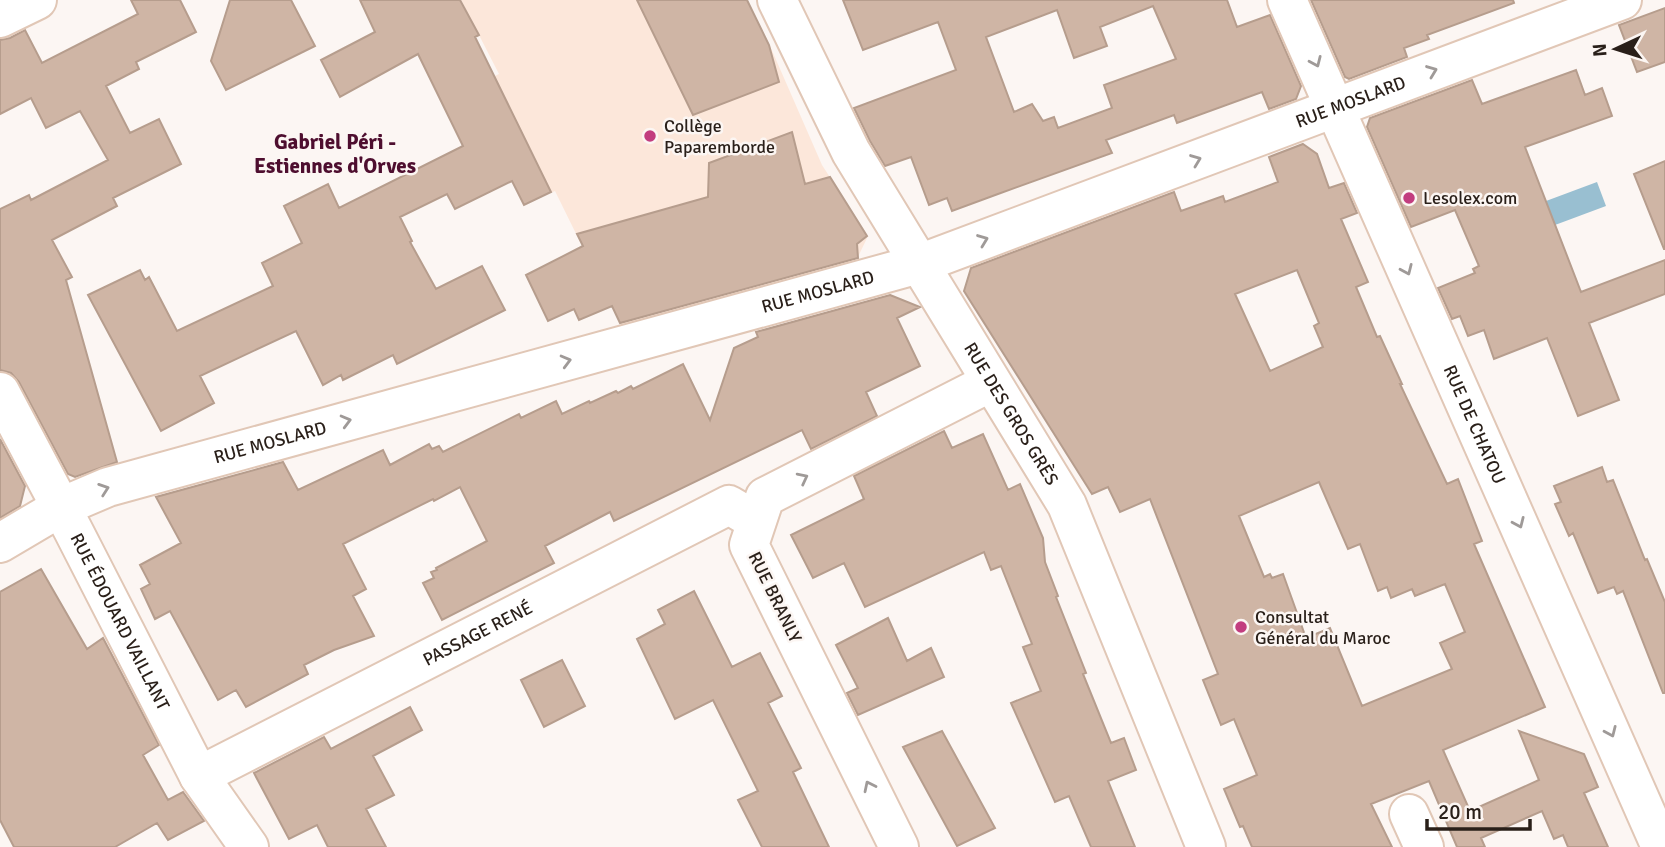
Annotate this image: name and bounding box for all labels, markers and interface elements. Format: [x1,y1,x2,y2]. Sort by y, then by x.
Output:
north arrow [1581,14,1651,84]
text: N [1588,43,1612,58]
one-way arrow [1307,55,1321,67]
one-way arrow [1426,65,1438,79]
street label: RUE MOSLARD [1292,71,1409,133]
place label: Collège Paparemborde [664,115,775,158]
marker: Collège Paparemborde [642,128,658,144]
district label: Gabriel Péri - Estiennes d'Orves [254,129,416,179]
one-way arrow [1190,154,1202,168]
place label: Lesolex.com [1423,187,1517,209]
marker: Lesolex.com [1401,190,1417,206]
one-way arrow [977,234,989,248]
one-way arrow [1399,263,1413,275]
street label: RUE MOSLARD [759,266,877,318]
street label: RUE DES GROS GRÈS [959,338,1063,489]
one-way arrow [559,355,571,369]
street label: RUE DE CHATOU [1439,362,1510,487]
one-way arrow [340,415,352,430]
street label: RUE MOSLARD [211,416,329,468]
one-way arrow [796,473,808,486]
one-way arrow [97,483,109,497]
one-way arrow [1511,516,1525,529]
street label: RUE ÉDOUARD VAILLANT [65,529,174,714]
street label: RUE BRANLY [744,548,806,646]
street label: PASSAGE RENÉ [419,596,536,671]
place label: Consultat Général du Maroc [1255,606,1390,649]
marker: Consultat Général du Maroc [1233,619,1249,635]
one-way arrow [1603,724,1617,737]
one-way arrow [863,781,877,793]
scale bar [1427,788,1530,832]
text: 20 m [1438,799,1482,825]

